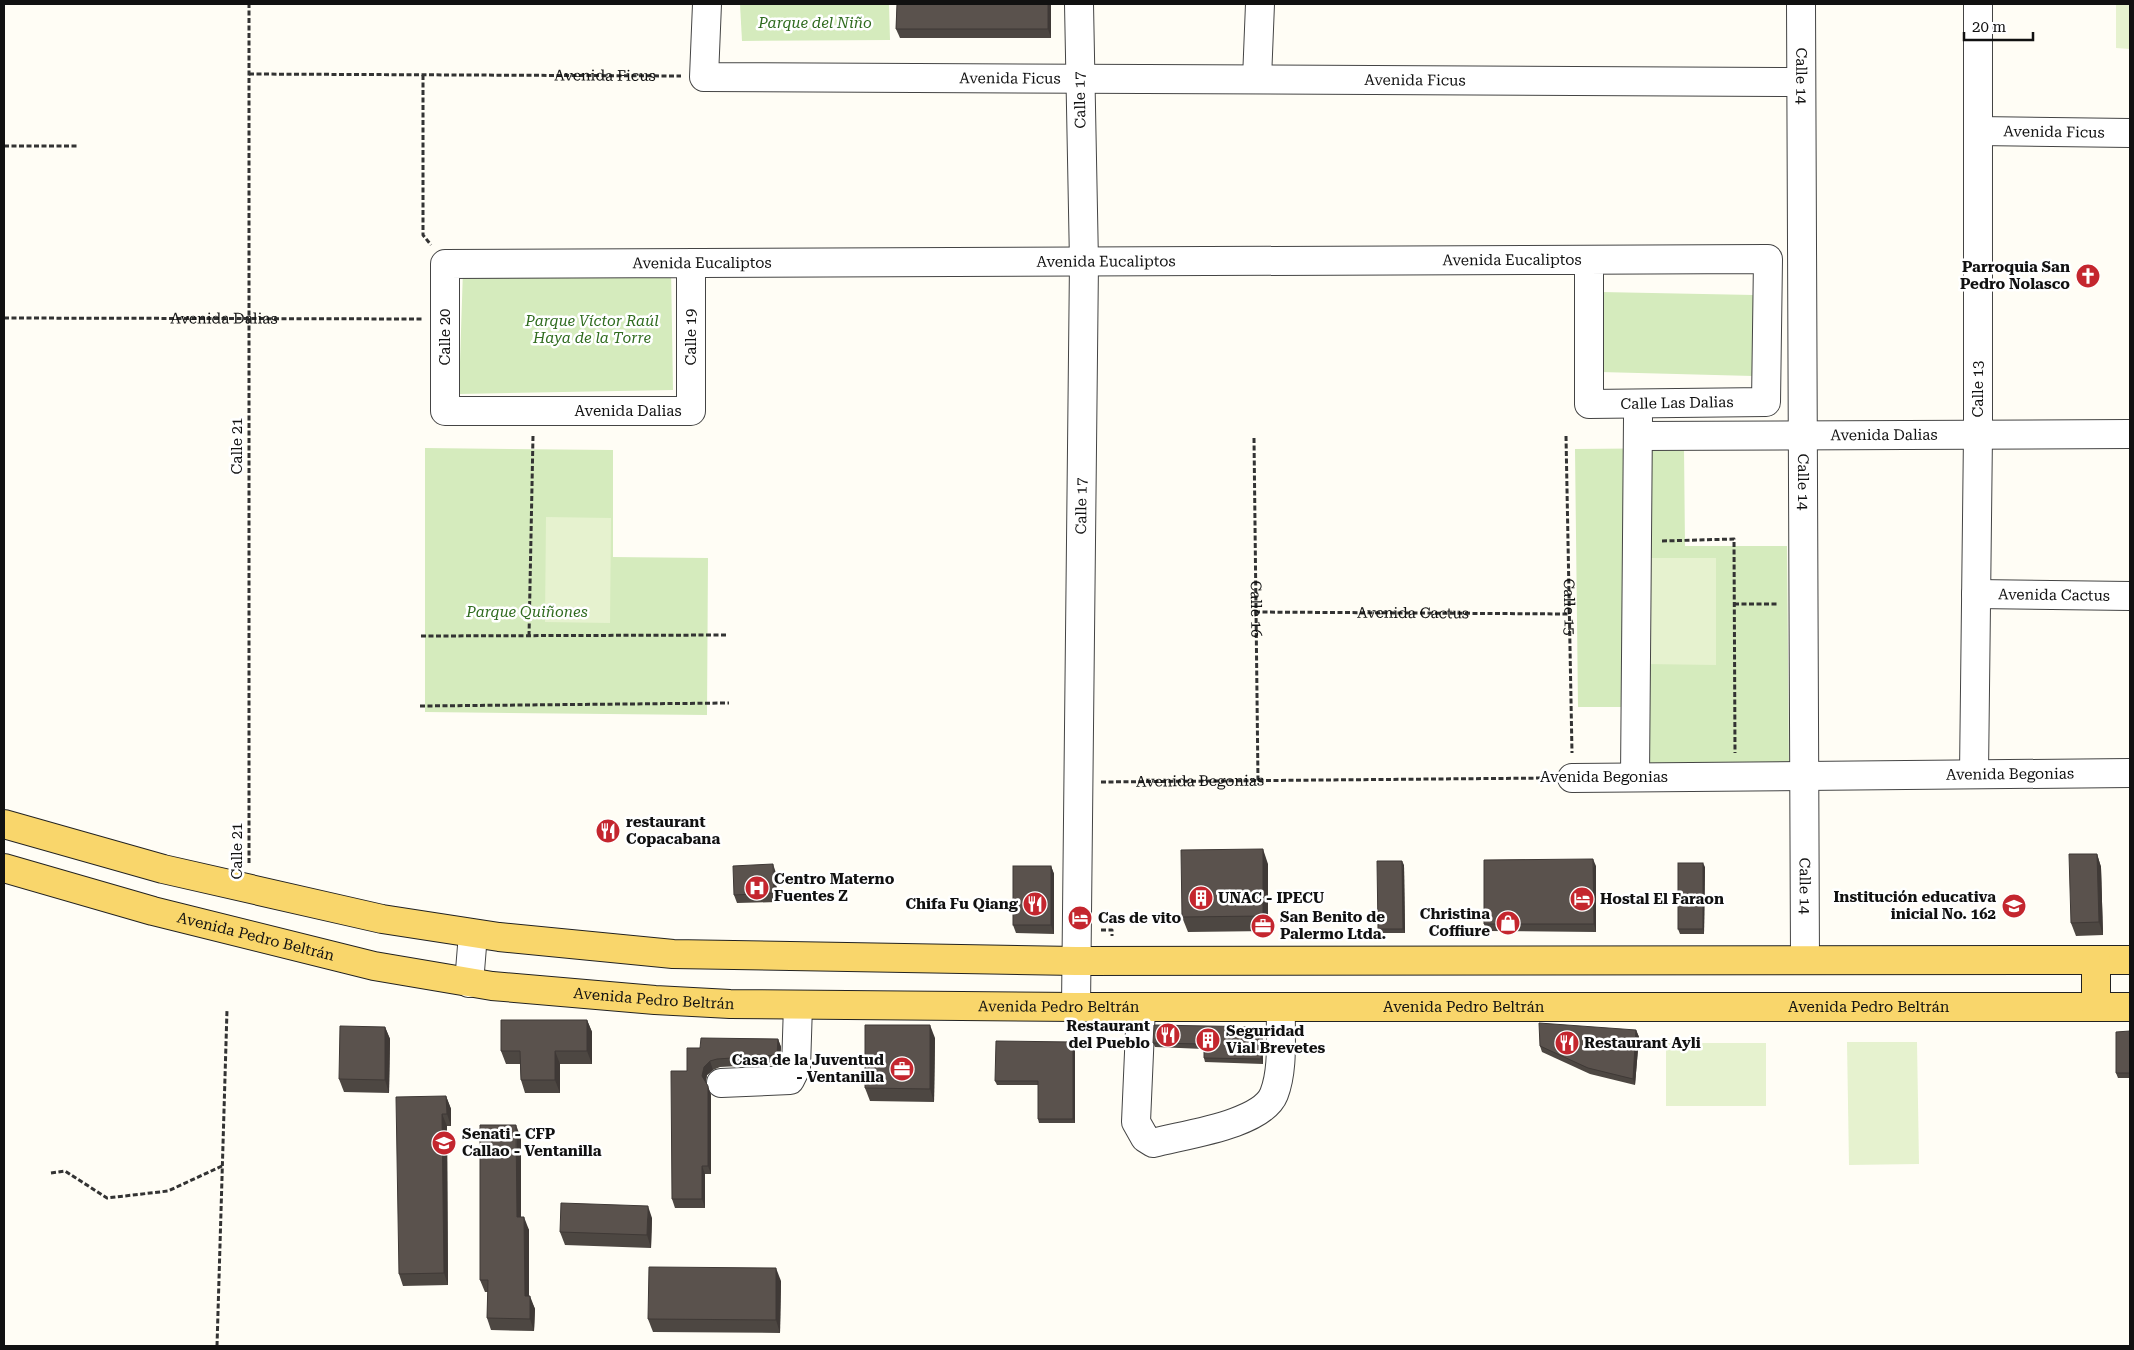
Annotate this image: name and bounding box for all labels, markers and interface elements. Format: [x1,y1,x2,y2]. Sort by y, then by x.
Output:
scale bar [1964,10,2033,42]
park label: Parque del Niño [757,14,872,32]
text: 20 m [1972,18,2007,36]
street label: Calle 14 [1792,47,1810,105]
street label: Avenida Ficus [554,66,656,85]
street label: Avenida Ficus [959,69,1061,88]
street label: Calle 17 [1071,71,1089,129]
street label: Avenida Ficus [1364,71,1466,89]
street label: Avenida Ficus [2003,122,2105,142]
street label: Avenida Eucaliptos [1442,251,1582,269]
street label: Avenida Eucaliptos [1036,252,1176,271]
street label: Avenida Eucaliptos [632,254,772,272]
place label: Parroquia San Pedro Nolasco [1960,258,2070,293]
church icon: Parroquia San Pedro Nolasco [2075,263,2101,289]
street label: Avenida Dalias [170,309,278,328]
street label: Calle 20 [436,309,454,366]
street label: Calle 19 [682,309,700,366]
park label: Parque Víctor Raúl Haya de la Torre [524,312,659,347]
street label: Calle 13 [1969,361,1987,418]
street label: Calle Las Dalias [1620,393,1734,413]
street label: Avenida Dalias [574,402,682,420]
street label: Calle 21 [228,418,246,475]
street label: Avenida Dalias [1830,426,1938,444]
street label: Calle 14 [1794,453,1812,511]
street label: Calle 17 [1072,477,1091,535]
street label: Calle 15 [1560,578,1579,636]
street label: Calle 16 [1247,580,1265,638]
street label: Avenida Cactus [1998,585,2110,605]
park label: Parque Quiñones [465,603,588,621]
street label: Avenida Cactus [1357,604,1469,622]
street label: Avenida Begonias [1946,765,2074,784]
street label: Avenida Begonias [1540,768,1668,786]
street label: Avenida Begonias [1136,772,1264,791]
place label: restaurant Copacabana [626,813,720,848]
restaurant icon: restaurant Copacabana [595,818,621,844]
street label: Calle 21 [228,823,246,880]
street label: Calle 14 [1796,857,1814,915]
place label: Centro Materno Fuentes Z [774,870,895,905]
hospital icon: Centro Materno Fuentes Z [744,875,770,901]
building icon: UNAC - IPECU [1188,885,1214,911]
hotel icon: Hostal El Faraon [1569,886,1595,912]
place label: Institución educativa inicial No. 162 [1833,888,1996,923]
place label: UNAC - IPECU [1218,889,1325,907]
place label: Hostal El Faraon [1600,890,1724,908]
restaurant icon: Chifa Fu Qiang [1022,891,1048,917]
school or university icon: Institución educativa inicial No. 162 [2001,893,2027,919]
place label: Chifa Fu Qiang [905,895,1019,913]
hotel icon: Cas de vito [1067,905,1093,931]
place label: Christina Coffiure [1420,905,1490,940]
street label: Avenida Pedro Beltrán [175,908,337,965]
place label: San Benito de Palermo Ltda. [1280,908,1386,943]
place label: Cas de vito [1098,909,1181,927]
shop icon: Christina Coffiure [1495,910,1521,936]
office icon: San Benito de Palermo Ltda. [1250,913,1276,939]
street label: Avenida Pedro Beltrán [573,984,735,1013]
street label: Avenida Pedro Beltrán [978,997,1140,1016]
street label: Avenida Pedro Beltrán [1383,998,1545,1016]
street label: Avenida Pedro Beltrán [1788,998,1950,1016]
place label: Restaurant del Pueblo [1066,1017,1150,1052]
restaurant icon: Restaurant del Pueblo [1155,1022,1181,1048]
place label: Seguridad Vial Brevetes [1226,1022,1326,1057]
building icon: Seguridad Vial Brevetes [1195,1027,1221,1053]
restaurant icon: Restaurant Ayli [1554,1030,1580,1056]
place label: Restaurant Ayli [1584,1034,1701,1052]
place label: Casa de la Juventud - Ventanilla [732,1051,884,1086]
office icon: Casa de la Juventud - Ventanilla [889,1056,915,1082]
place label: Senati - CFP Callao - Ventanilla [462,1125,602,1160]
school or university icon: Senati - CFP Callao - Ventanilla [431,1130,457,1156]

